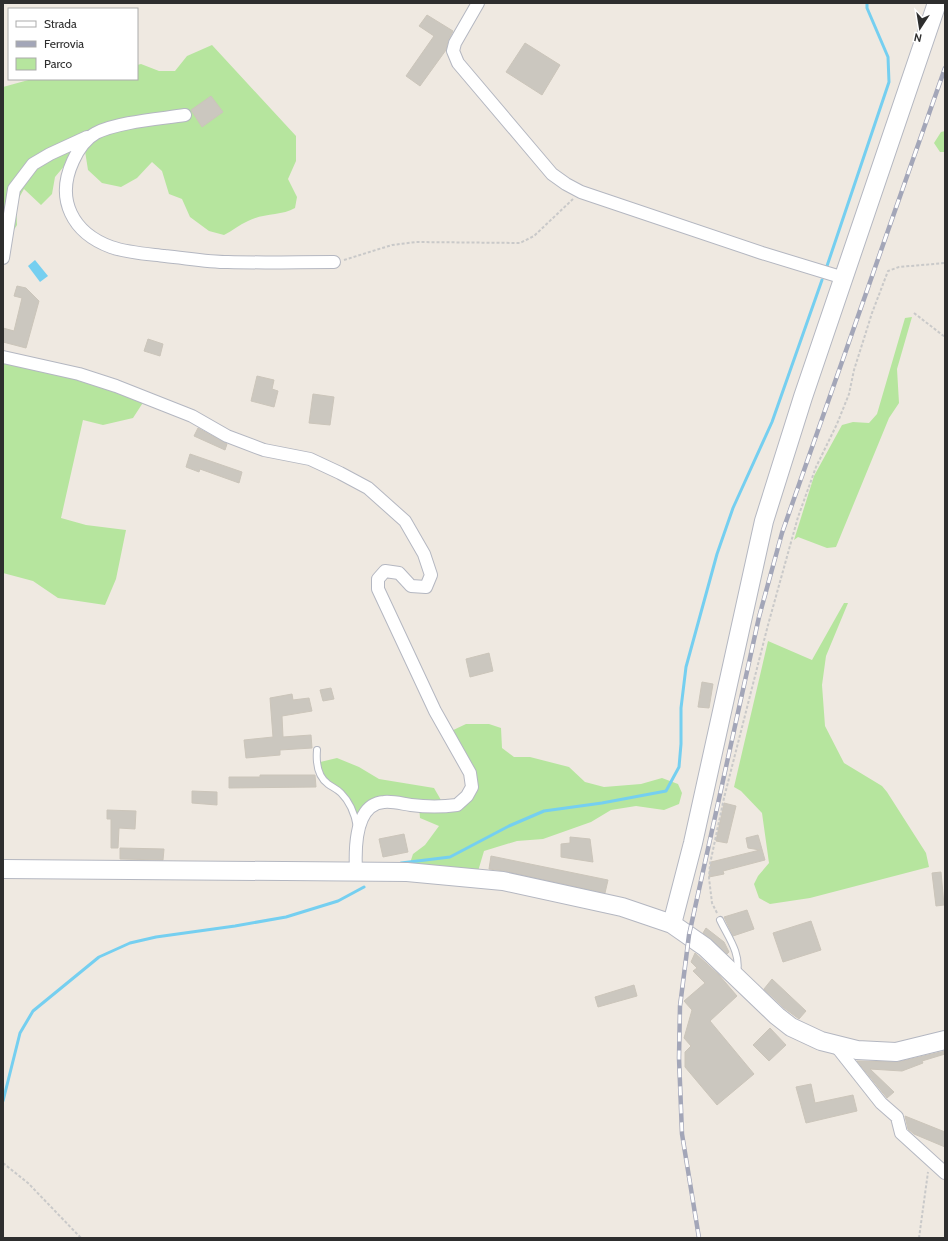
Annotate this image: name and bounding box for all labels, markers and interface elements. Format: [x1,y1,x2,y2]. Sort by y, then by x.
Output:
legend [8,8,138,80]
north arrow [900,8,940,48]
text: Strada [44,16,77,31]
text: N [913,30,923,45]
text: Ferrovia [44,36,84,51]
text: Parco [44,56,72,71]

